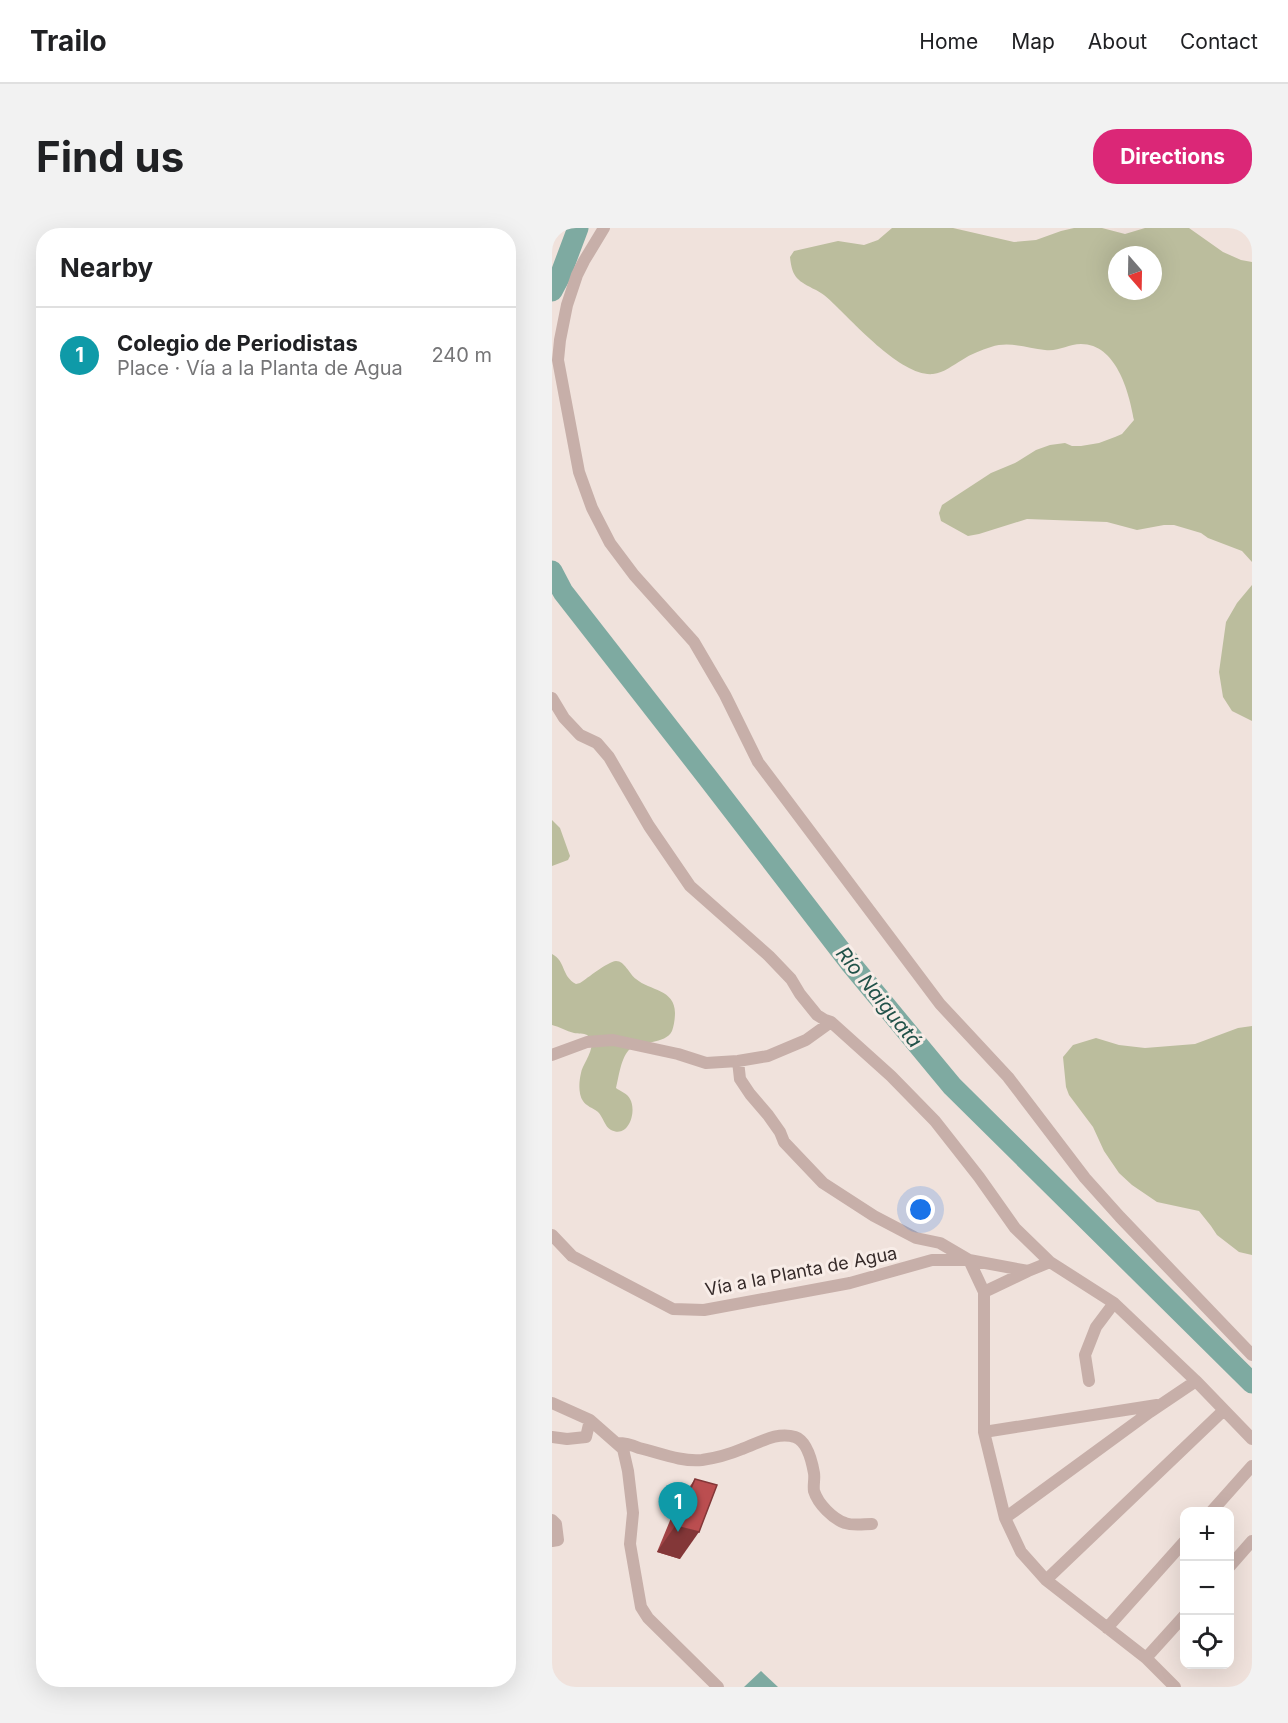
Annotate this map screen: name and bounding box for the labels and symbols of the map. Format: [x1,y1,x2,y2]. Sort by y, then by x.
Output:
north arrow [1108,246,1162,300]
water label: Río Naiguatá [831,942,927,1052]
your location [906,1195,935,1224]
street label: Vía a la Planta de Agua [703,1242,899,1300]
pin: 1 [658,1482,698,1532]

